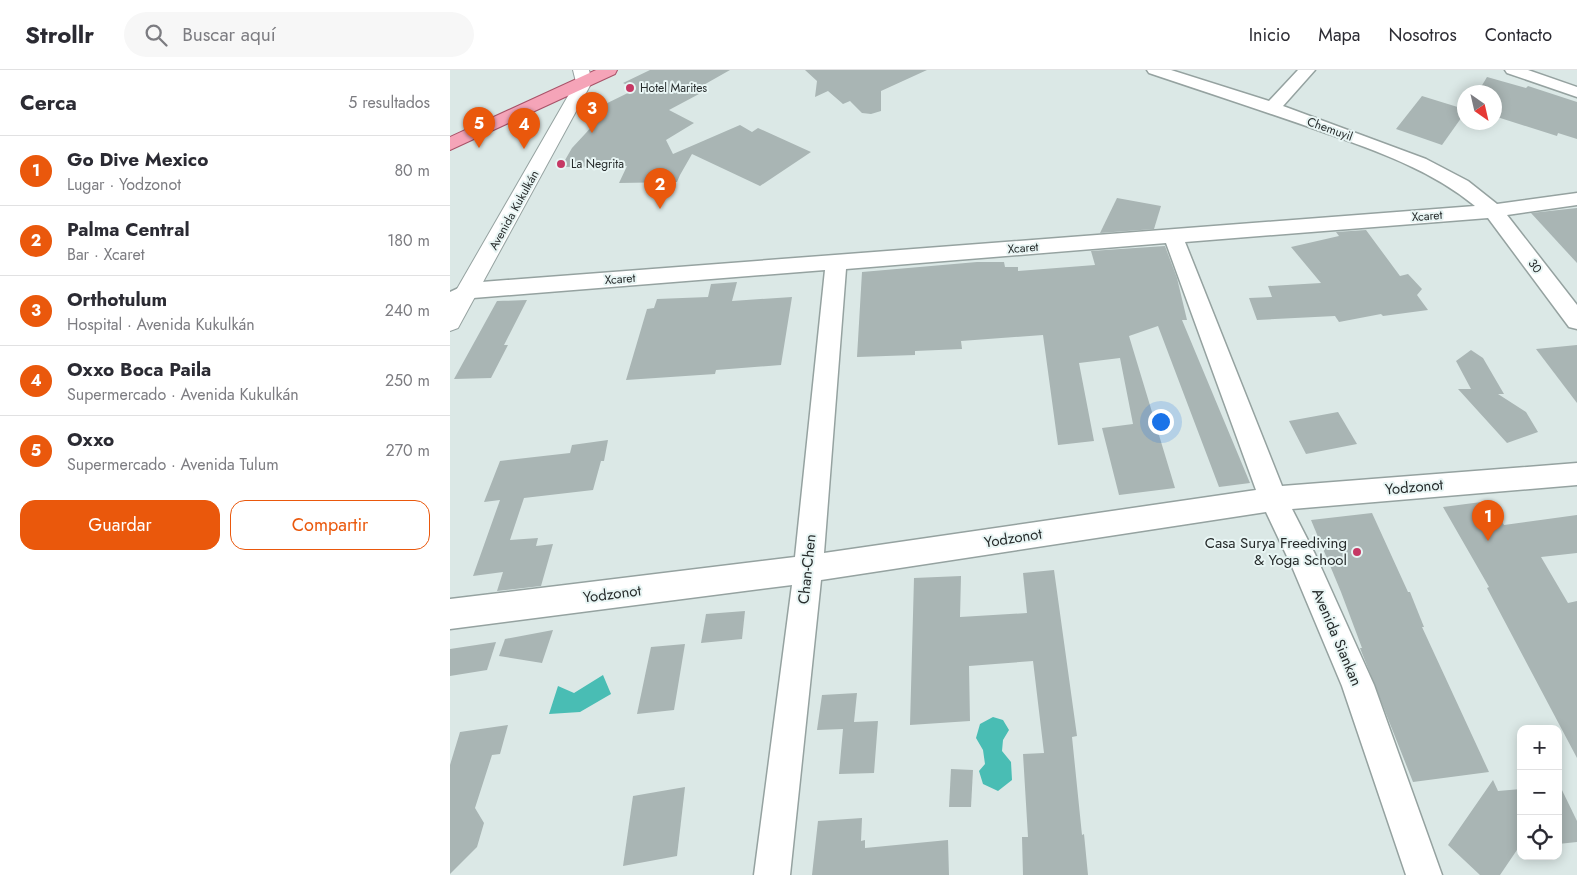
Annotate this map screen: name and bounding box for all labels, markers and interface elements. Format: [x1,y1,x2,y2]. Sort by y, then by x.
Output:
search box [124,12,474,57]
text: Strollr [25,17,94,52]
icon: search [142,21,170,49]
text: Buscar aquí [182,21,276,48]
text: Inicio [1249,22,1290,48]
text: Mapa [1318,22,1360,48]
text: Nosotros [1388,22,1457,48]
text: Contacto [1485,22,1552,48]
place label: Hotel Marites [640,79,707,97]
marker: Hotel Marites [624,82,636,94]
north arrow [1457,85,1502,130]
text: Cerca [20,88,77,118]
text: 5 resultados [348,91,430,114]
pin: 3 [576,92,608,133]
pin: 5 [463,107,495,148]
pin: 4 [508,108,540,149]
street label: Chemuyil [1305,112,1355,146]
text: Go Dive Mexico [67,146,208,173]
place label: La Negrita [571,155,624,173]
marker: La Negrita [555,158,567,170]
text: 1 [32,159,40,182]
text: 80 m [394,159,430,182]
street label: Avenida Kukulkán [485,167,543,253]
pin: 2 [644,168,676,209]
text: Lugar · Yodzonot [67,173,181,196]
street label: Xcaret [1411,206,1443,226]
text: Palma Central [67,216,190,243]
text: 2 [31,229,41,252]
text: 180 m [387,229,430,252]
street label: Xcaret [1007,238,1039,258]
text: Bar · Xcaret [67,243,145,266]
street label: 30 [1524,255,1546,277]
street label: Xcaret [604,269,636,289]
text: Orthotulum [67,286,167,313]
text: 3 [31,299,41,322]
text: 240 m [385,299,430,322]
text: Hospital · Avenida Kukulkán [67,313,255,336]
text: Oxxo Boca Paila [67,356,211,383]
text: 4 [30,369,42,392]
text: 250 m [385,369,430,392]
text: Supermercado · Avenida Kukulkán [67,383,299,406]
your location [1148,409,1174,435]
text: Oxxo [67,426,114,453]
text: 5 [31,439,41,462]
text: 270 m [386,439,430,462]
text: Supermercado · Avenida Tulum [67,453,279,476]
street label: Yodzonot [1384,473,1444,500]
button: Guardar [20,500,220,550]
button: Compartir [230,500,430,550]
pin: 1 [1472,500,1504,541]
street label: Yodzonot [983,523,1044,553]
place label: Casa Surya Freediving & Yoga School [1205,532,1347,571]
street label: Chan-Chen [792,533,822,605]
marker: Casa Surya Freediving & Yoga School [1351,546,1363,558]
street label: Yodzonot [582,579,643,608]
street label: Avenida Siankan [1307,585,1367,689]
map controls [1517,725,1562,860]
button: + [1517,725,1562,770]
button: − [1517,770,1562,815]
button: locate [1517,815,1562,860]

